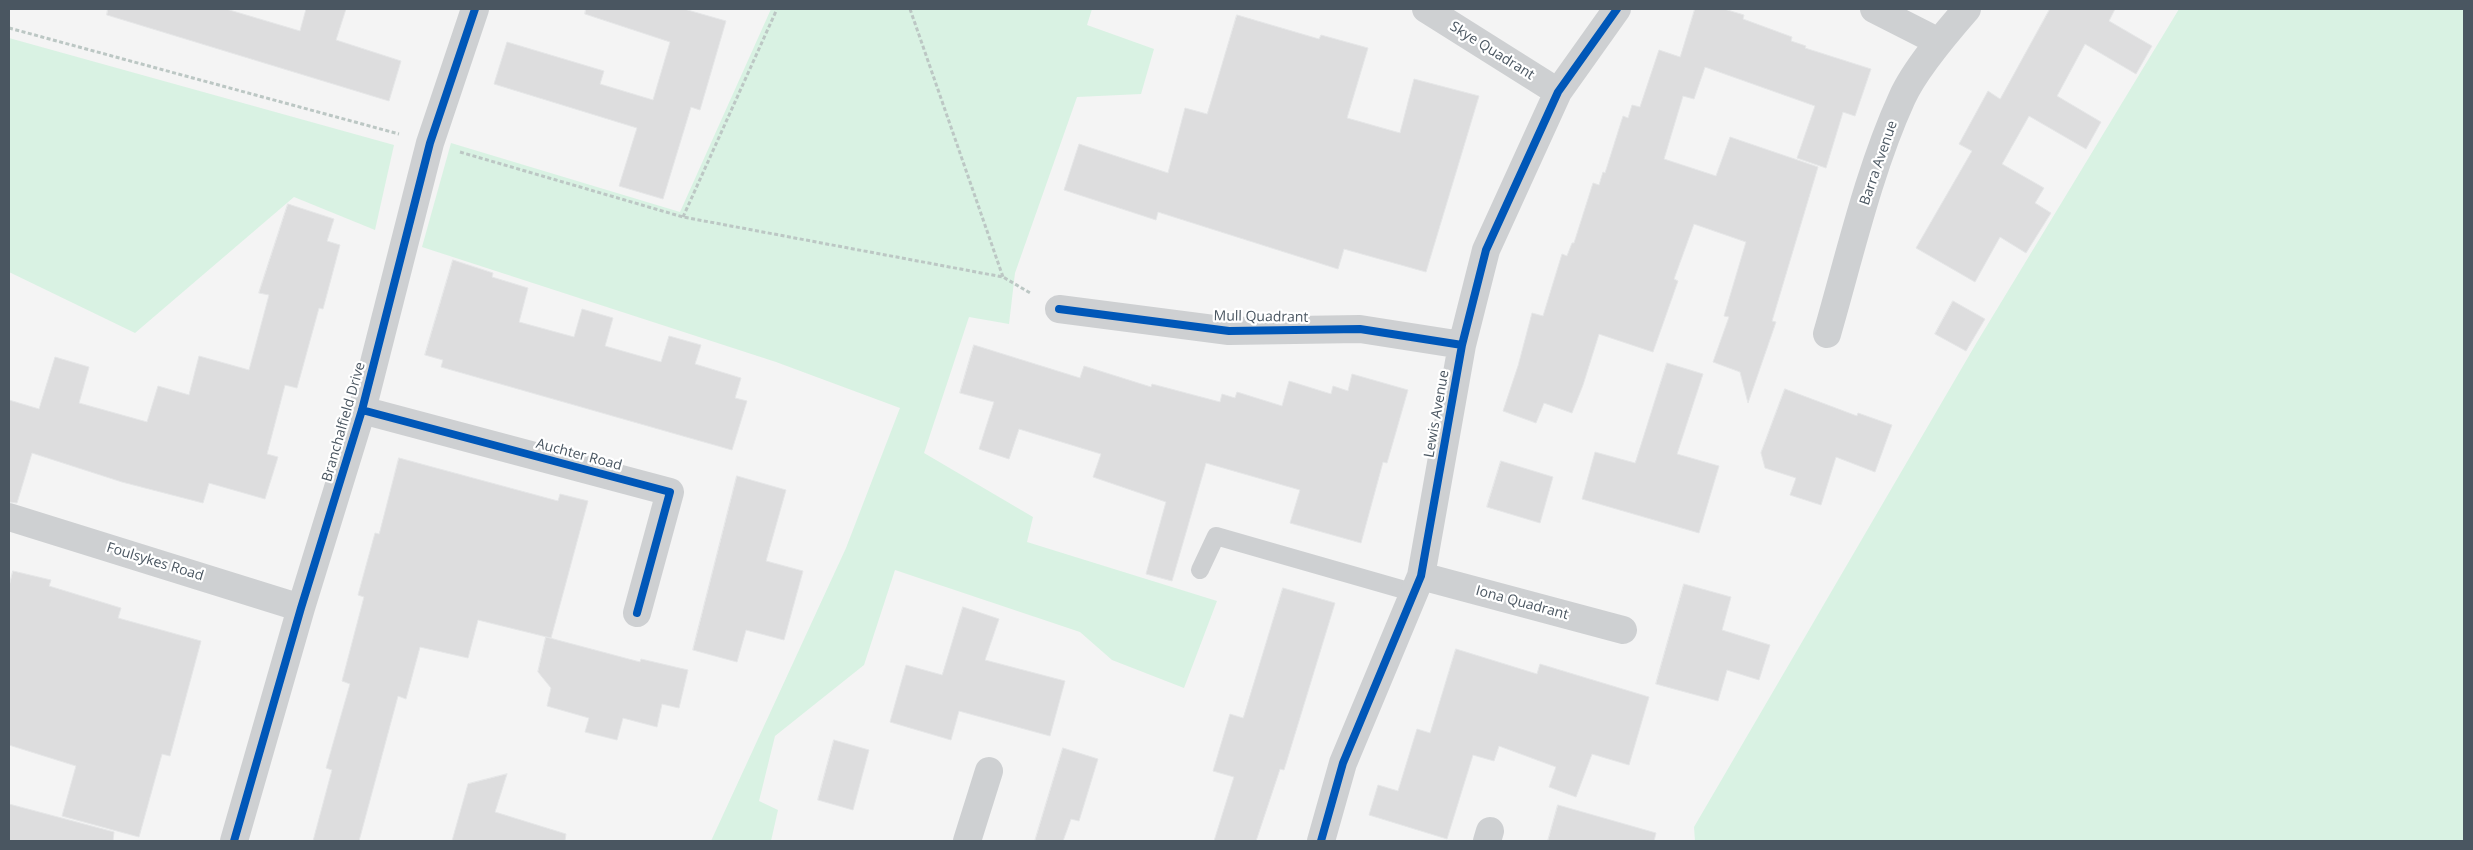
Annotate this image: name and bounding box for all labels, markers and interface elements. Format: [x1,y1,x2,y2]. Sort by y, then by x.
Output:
street label: Skye Quadrant [1447,18,1537,84]
street label: Barra Avenue [1857,118,1901,208]
street label: Mull Quadrant [1213,308,1309,326]
street label: Branchalfield Drive [319,360,369,484]
street label: Lewis Avenue [1421,369,1453,459]
street label: Auchter Road [534,435,624,475]
street label: Foulsykes Road [105,539,205,585]
street label: Iona Quadrant [1474,583,1570,623]

